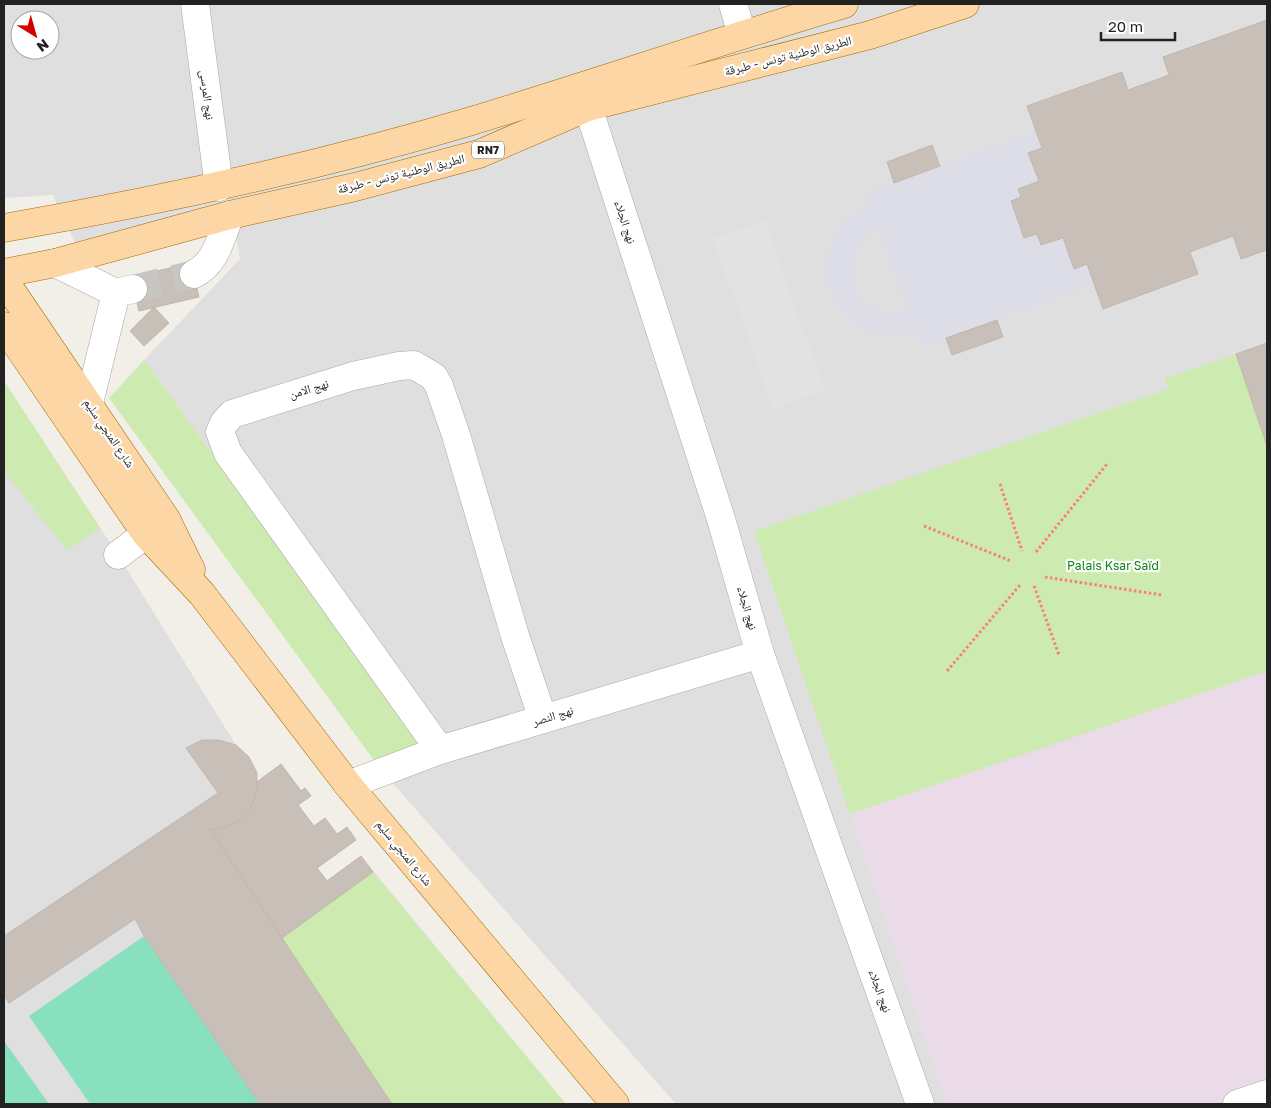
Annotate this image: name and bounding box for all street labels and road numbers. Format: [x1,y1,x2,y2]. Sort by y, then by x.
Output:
street label: الطريق الوطنية تونس - طبرقة [723,32,853,79]
street label: نهج المرسى [197,69,218,121]
road number: RN7 [472,142,504,158]
street label: الطريق الوطنية تونس - طبرقة [336,150,466,197]
street label: نهج الجلاء [611,198,640,246]
street label: نهج الامن [287,375,330,402]
street label: شارع المنجي سليم [78,395,138,472]
street label: نهج الجلاء [734,584,761,632]
street label: نهج النصر [530,702,575,729]
street label: شارع المنجي سليم [371,817,436,891]
street label: نهج الجلاء [866,967,895,1014]

